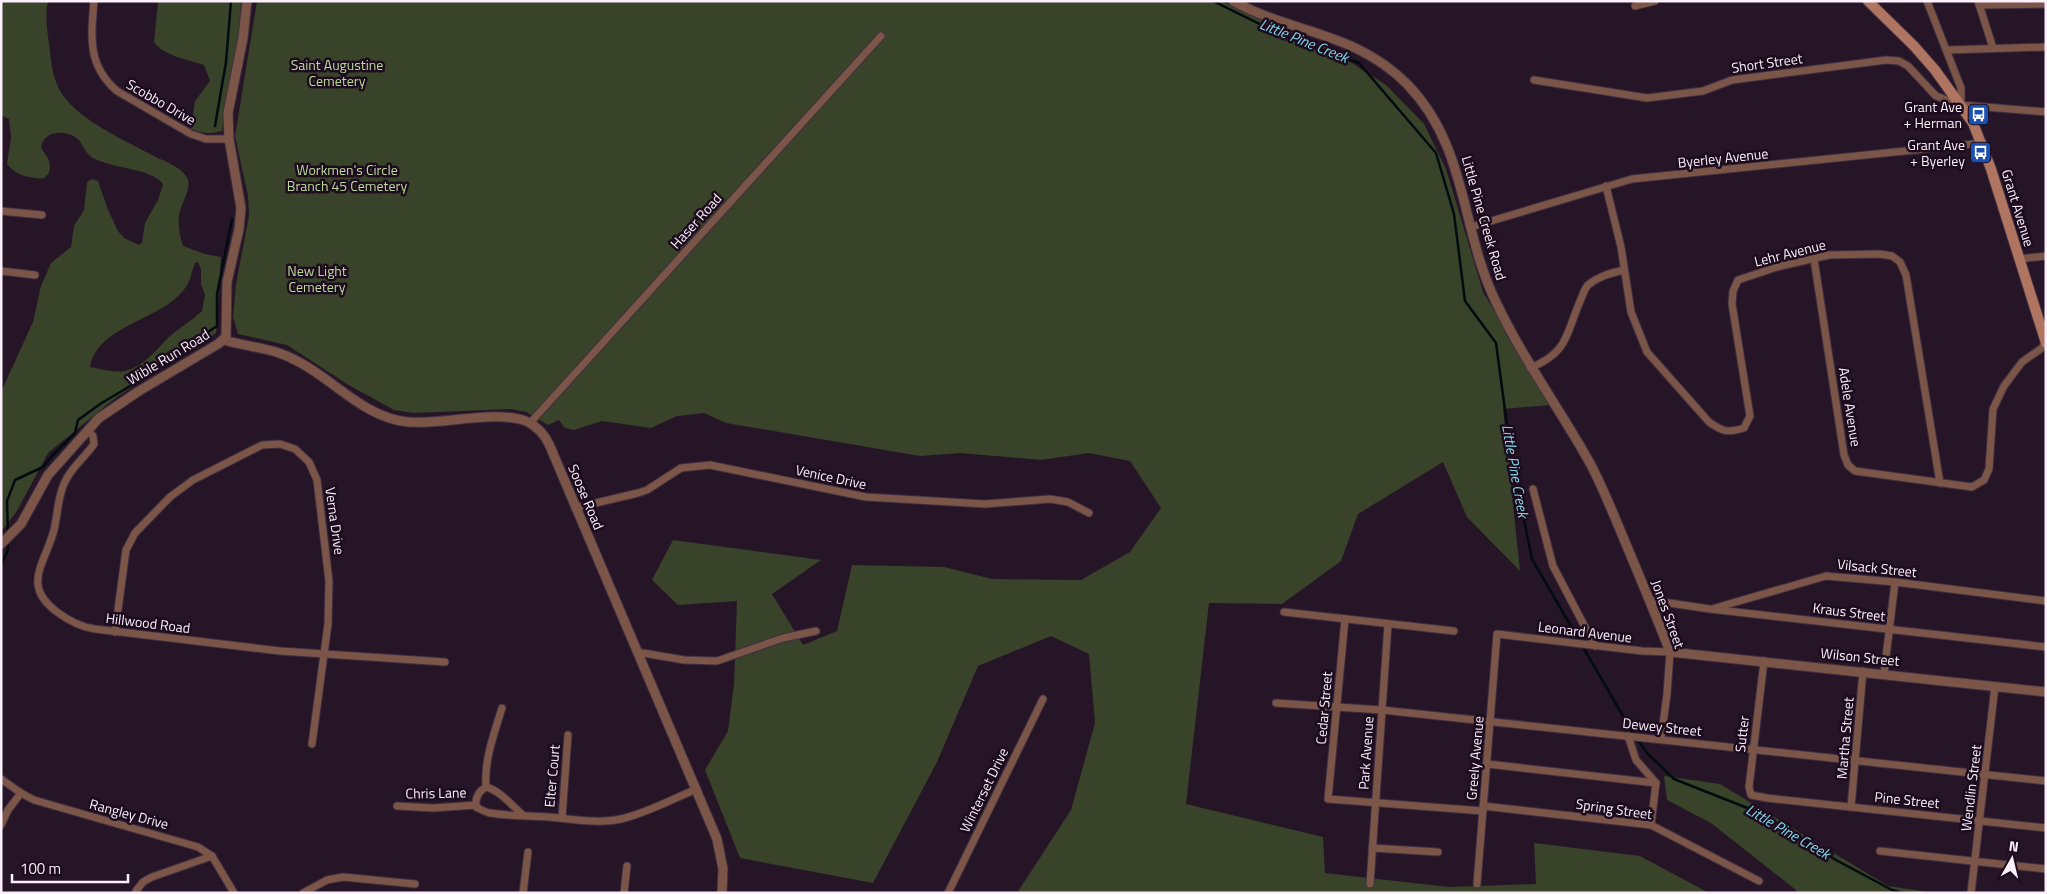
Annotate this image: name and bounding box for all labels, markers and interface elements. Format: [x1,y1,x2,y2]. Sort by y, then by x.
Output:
water label: Little Pine Creek [1256,12,1354,70]
street label: Short Street [1730,47,1804,78]
park label: Saint Augustine Cemetery [291,54,383,91]
street label: Scobbo Drive [123,73,200,130]
place label: Grant Ave + Herman [1904,96,1962,133]
bus stop icon: Grant Ave + Herman [1966,103,1990,127]
place label: Grant Ave + Byerley [1907,134,1965,171]
bus stop icon: Grant Ave + Byerley [1969,141,1993,165]
street label: Byerley Avenue [1677,142,1769,173]
street label: Little Pine Creek Road [1457,153,1512,283]
park label: Workmen's Circle Branch 45 Cemetery [287,159,407,196]
street label: Grant Avenue [1997,167,2040,249]
street label: Haser Road [665,188,726,253]
street label: Lehr Avenue [1752,234,1828,272]
park label: New Light Cemetery [287,260,347,297]
street label: Wible Run Road [122,324,213,390]
street label: Adele Avenue [1834,366,1867,448]
water label: Little Pine Creek [1496,423,1535,522]
street label: Venice Drive [794,459,869,494]
street label: Soose Road [563,461,610,533]
street label: Verna Drive [320,486,351,556]
street label: Vilsack Street [1836,553,1918,582]
street label: Jones Street [1646,577,1691,651]
street label: Kraus Street [1812,597,1887,626]
street label: Hillwood Road [105,607,192,638]
street label: Leonard Avenue [1537,615,1633,648]
street label: Wilson Street [1820,642,1901,671]
street label: Cedar Street [1310,671,1337,745]
street label: Martha Street [1830,696,1859,780]
street label: Dewey Street [1621,712,1703,741]
street label: Sutter [1729,714,1754,753]
street label: Park Avenue [1352,715,1379,790]
street label: Greely Avenue [1460,715,1489,801]
street label: Wendlin Street [1955,743,1986,832]
street label: Elter Court [538,744,565,808]
street label: Winterset Drive [954,744,1013,836]
street label: Chris Lane [405,781,467,804]
street label: Pine Street [1874,786,1941,813]
street label: Rangley Drive [87,793,171,834]
street label: Spring Street [1575,793,1654,824]
water label: Little Pine Creek [1742,798,1837,866]
north arrow [1987,834,2037,884]
text: N [2008,835,2020,857]
scale bar [12,852,129,884]
text: 100 m [20,857,61,880]

